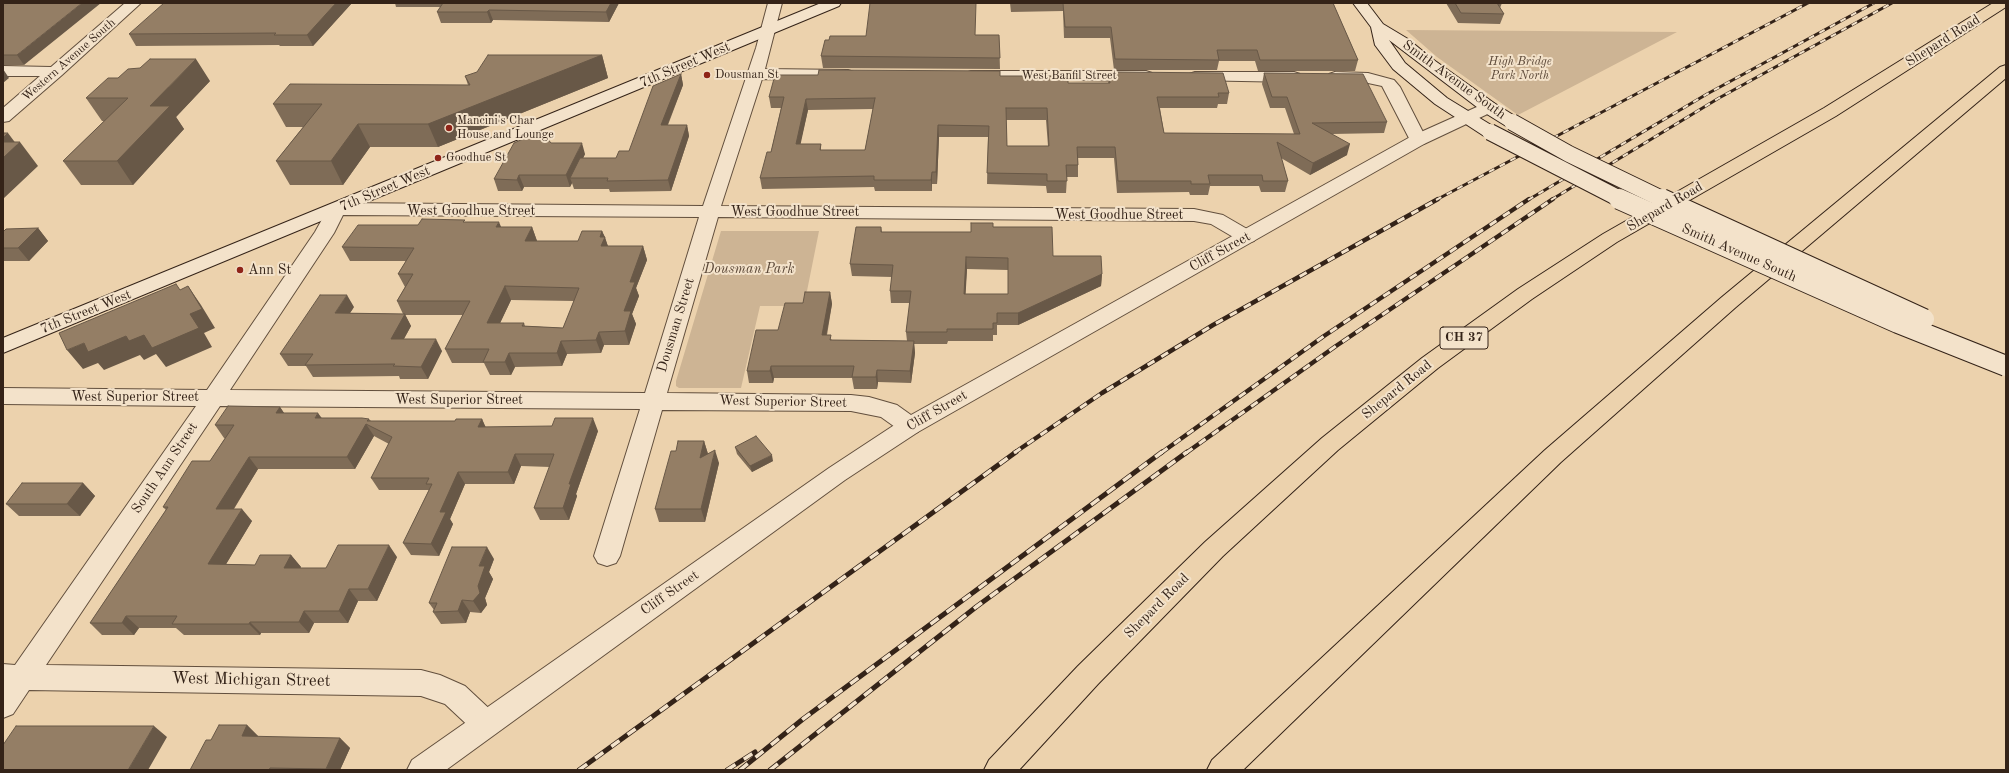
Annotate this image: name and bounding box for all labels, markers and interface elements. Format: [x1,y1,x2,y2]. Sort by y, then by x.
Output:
street label: Shepard Road [1902,11,1984,71]
street label: Western Avenue South [19,16,119,104]
street label: Smith Avenue South [1399,37,1509,123]
street label: 7th Street West [637,38,733,92]
park label: High Bridge Park North [1488,55,1552,83]
place label: Dousman St [715,68,779,82]
street label: West Banfil Street [1021,69,1117,83]
marker: Dousman St [702,70,712,80]
place label: Mancini's Char House and Lounge [457,114,554,142]
marker: Mancini's Char House and Lounge [444,123,454,133]
place label: Goodhue St [446,151,506,165]
marker: Goodhue St [433,153,443,163]
street label: 7th Street West [337,162,433,216]
street label: Shepard Road [1624,178,1706,236]
street label: West Goodhue Street [407,203,535,219]
street label: West Goodhue Street [731,204,859,220]
street label: West Goodhue Street [1055,207,1183,223]
street label: Smith Avenue South [1679,220,1799,286]
street label: Cliff Street [1187,228,1253,276]
park label: Dousman Park [704,261,794,277]
place label: Ann St [248,262,291,278]
marker: Ann St [235,265,245,275]
street label: Dousman Street [654,276,698,374]
street label: 7th Street West [38,286,134,338]
road number: CH 37 [1440,327,1488,349]
street label: Shepard Road [1359,357,1435,423]
street label: Cliff Street [904,387,970,435]
street label: West Superior Street [71,389,199,405]
street label: West Superior Street [395,392,523,408]
street label: West Superior Street [719,392,847,412]
street label: South Ann Street [128,419,202,517]
street label: Cliff Street [638,567,702,619]
street label: Shepard Road [1121,570,1193,642]
street label: West Michigan Street [171,668,331,692]

